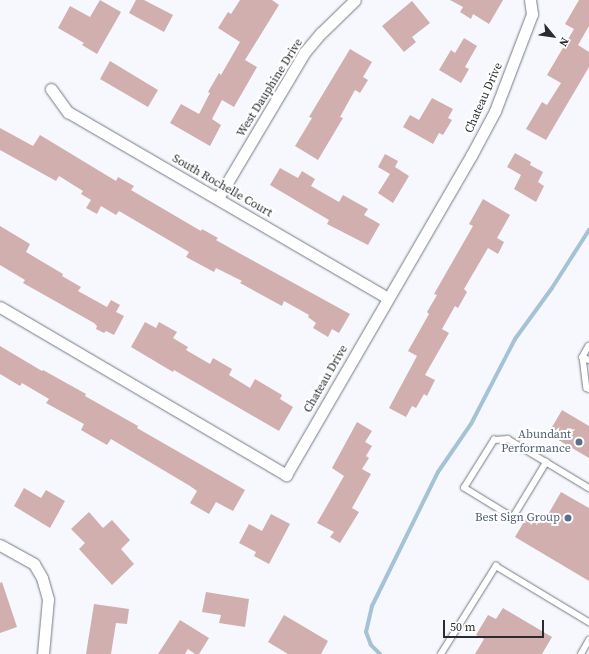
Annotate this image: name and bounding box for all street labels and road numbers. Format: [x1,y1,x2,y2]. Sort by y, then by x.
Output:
street label: West Dauphine Drive [234,36,306,140]
street label: Chateau Drive [462,61,506,135]
street label: South Rochelle Court [169,152,275,220]
street label: Chateau Drive [301,343,351,415]

